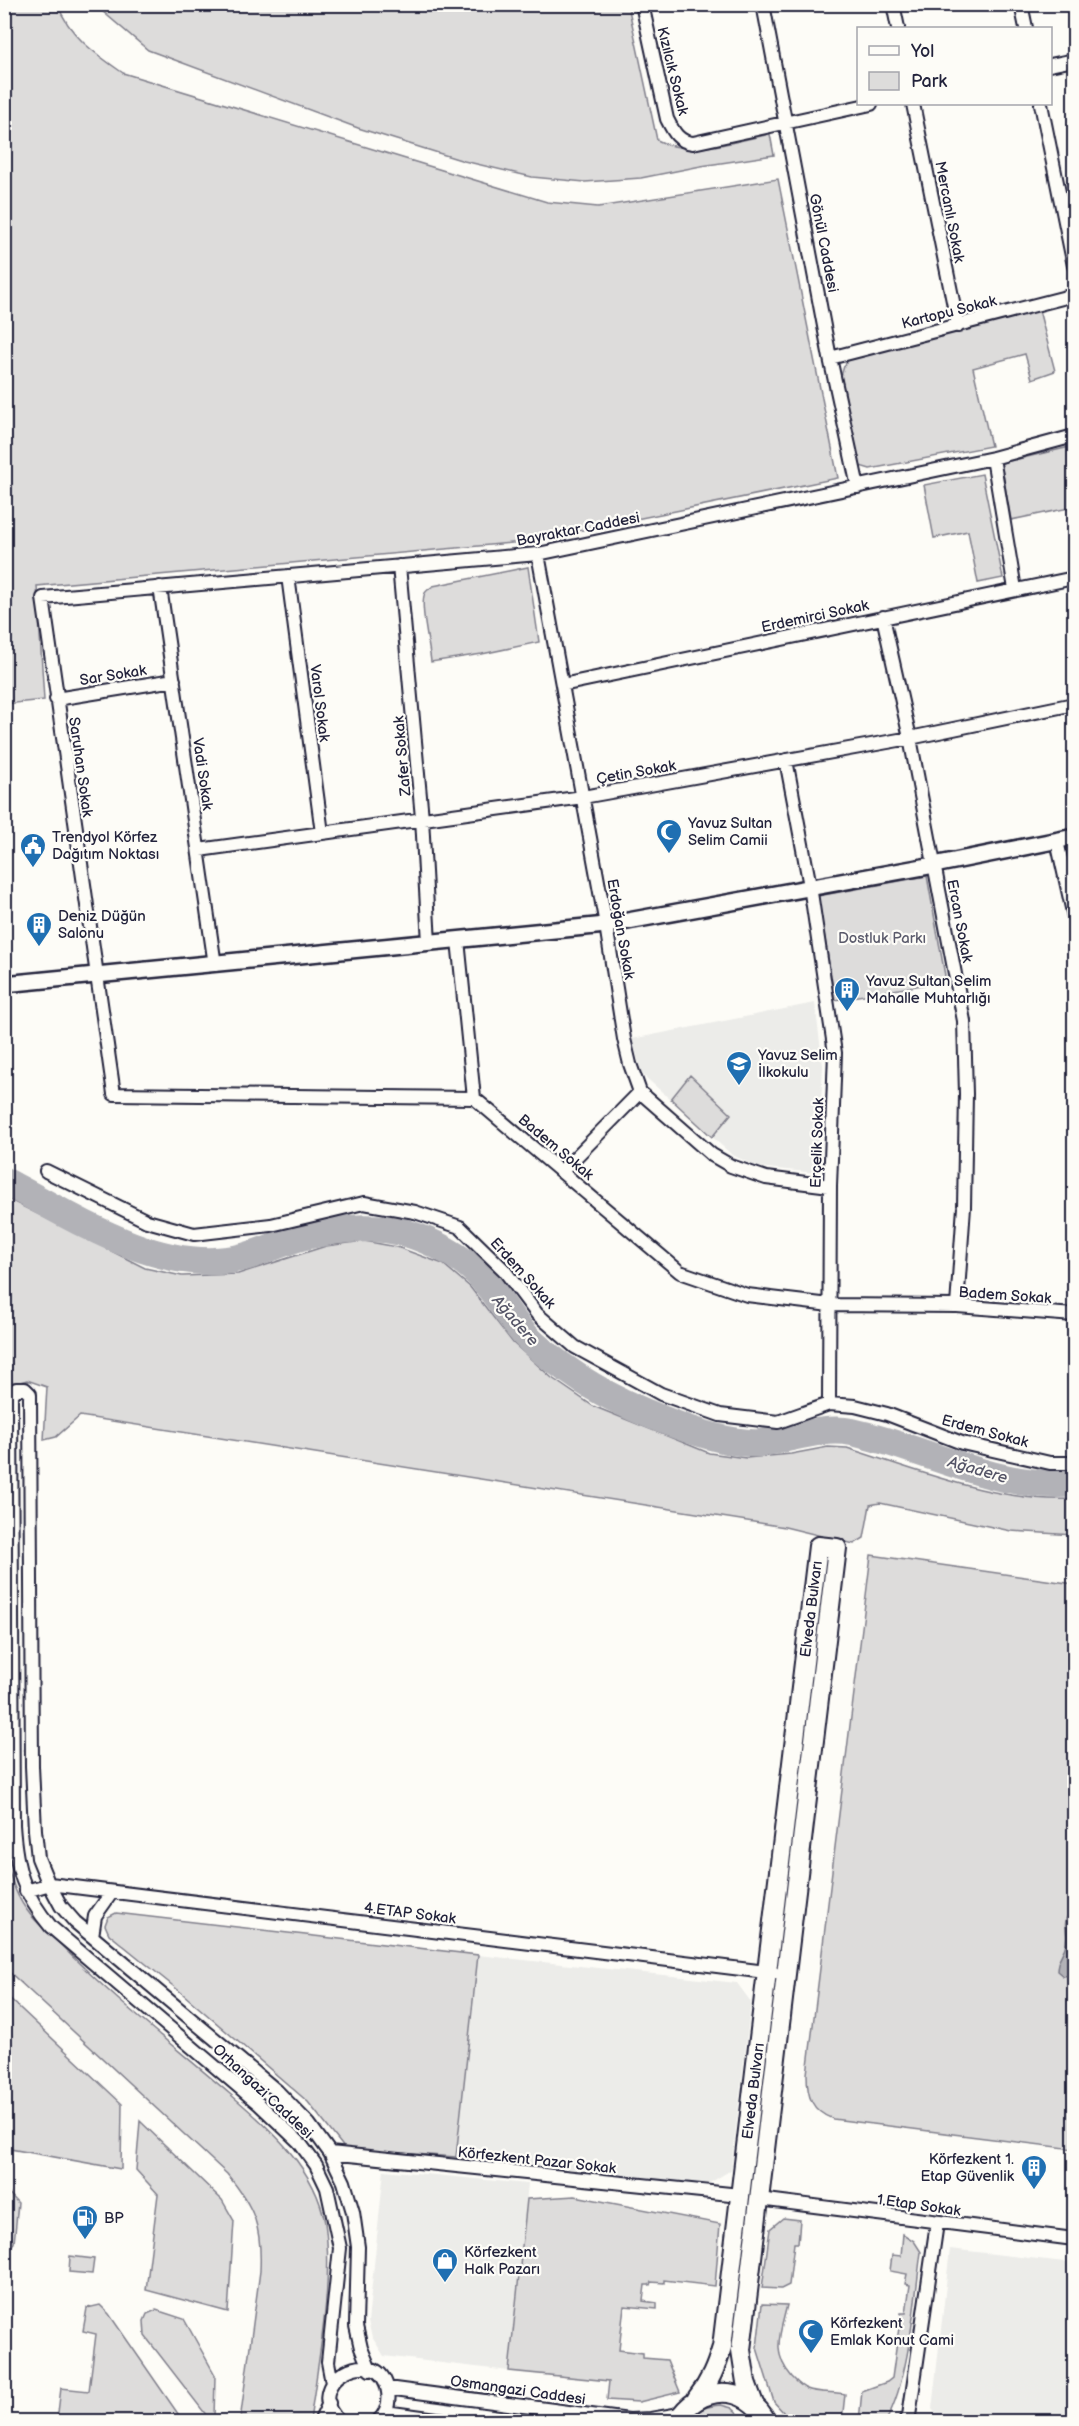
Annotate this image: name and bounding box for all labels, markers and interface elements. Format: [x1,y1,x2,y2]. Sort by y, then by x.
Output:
street label: Kızılcık Sokak [652,25,693,118]
legend [857,27,1052,105]
text: Yol [910,41,934,62]
text: Park [911,71,947,92]
street label: Mercanlı Sokak [930,160,969,265]
street label: Gönül Caddesi [805,192,842,294]
street label: Kartopu Sokak [900,291,999,333]
street label: Bayraktar Caddesi [515,508,641,551]
street label: Erdemirci Sokak [760,596,871,637]
street label: Sar Sokak [78,661,148,690]
street label: Varol Sokak [305,663,334,743]
street label: Zafer Sokak [389,714,416,798]
street label: Saruhan Sokak [64,716,97,819]
street label: Vadi Sokak [188,737,217,812]
street label: Çetin Sokak [595,756,678,789]
place label: Yavuz Sultan Selim Camii [687,814,772,850]
mosque icon: Yavuz Sultan Selim Camii [654,817,684,855]
place label: Trendyol Körfez Dağıtım Noktası [52,828,159,864]
public building icon: Trendyol Körfez Dağıtım Noktası [18,831,48,869]
street label: Erdoğan Sokak [602,877,639,982]
street label: Ercan Sokak [942,878,977,965]
place label: Deniz Düğün Salonu [58,907,146,943]
building icon: Deniz Düğün Salonu [24,910,54,948]
park label: Dostluk Parkı [838,929,926,948]
place label: Yavuz Sultan Selim Mahalle Muhtarlığı [865,972,991,1008]
building icon: Yavuz Sultan Selim Mahalle Muhtarlığı [832,975,862,1013]
place label: Yavuz Selim İlkokulu [757,1046,838,1082]
school or university icon: Yavuz Selim İlkokulu [724,1049,754,1087]
street label: Erçelik Sokak [806,1097,829,1189]
street label: Badem Sokak [514,1110,598,1185]
street label: Erdem Sokak [486,1234,560,1313]
street label: Badem Sokak [958,1283,1053,1308]
water label: Ağadere [487,1291,542,1350]
street label: Erdem Sokak [939,1411,1031,1452]
water label: Ağadere [945,1453,1010,1488]
street label: Elveda Bulvarı [796,1560,827,1658]
street label: 4.ETAP Sokak [363,1898,458,1929]
street label: Orhangazi Caddesi [209,2040,317,2143]
street label: Elveda Bulvarı [738,2042,769,2140]
street label: Körfezkent Pazar Sokak [457,2143,618,2178]
place label: Körfezkent 1. Etap Güvenlik [920,2150,1015,2186]
building icon: Körfezkent 1. Etap Güvenlik [1019,2153,1049,2191]
street label: 1.Etap Sokak [876,2190,963,2221]
fuel station icon: BP [70,2203,100,2241]
place label: BP [104,2209,124,2228]
place label: Körfezkent Halk Pazarı [464,2243,540,2279]
shop icon: Körfezkent Halk Pazarı [430,2246,460,2284]
place label: Körfezkent Emlak Konut Cami [830,2314,954,2350]
mosque icon: Körfezkent Emlak Konut Cami [796,2317,826,2355]
street label: Osmangazi Caddesi [449,2372,587,2409]

